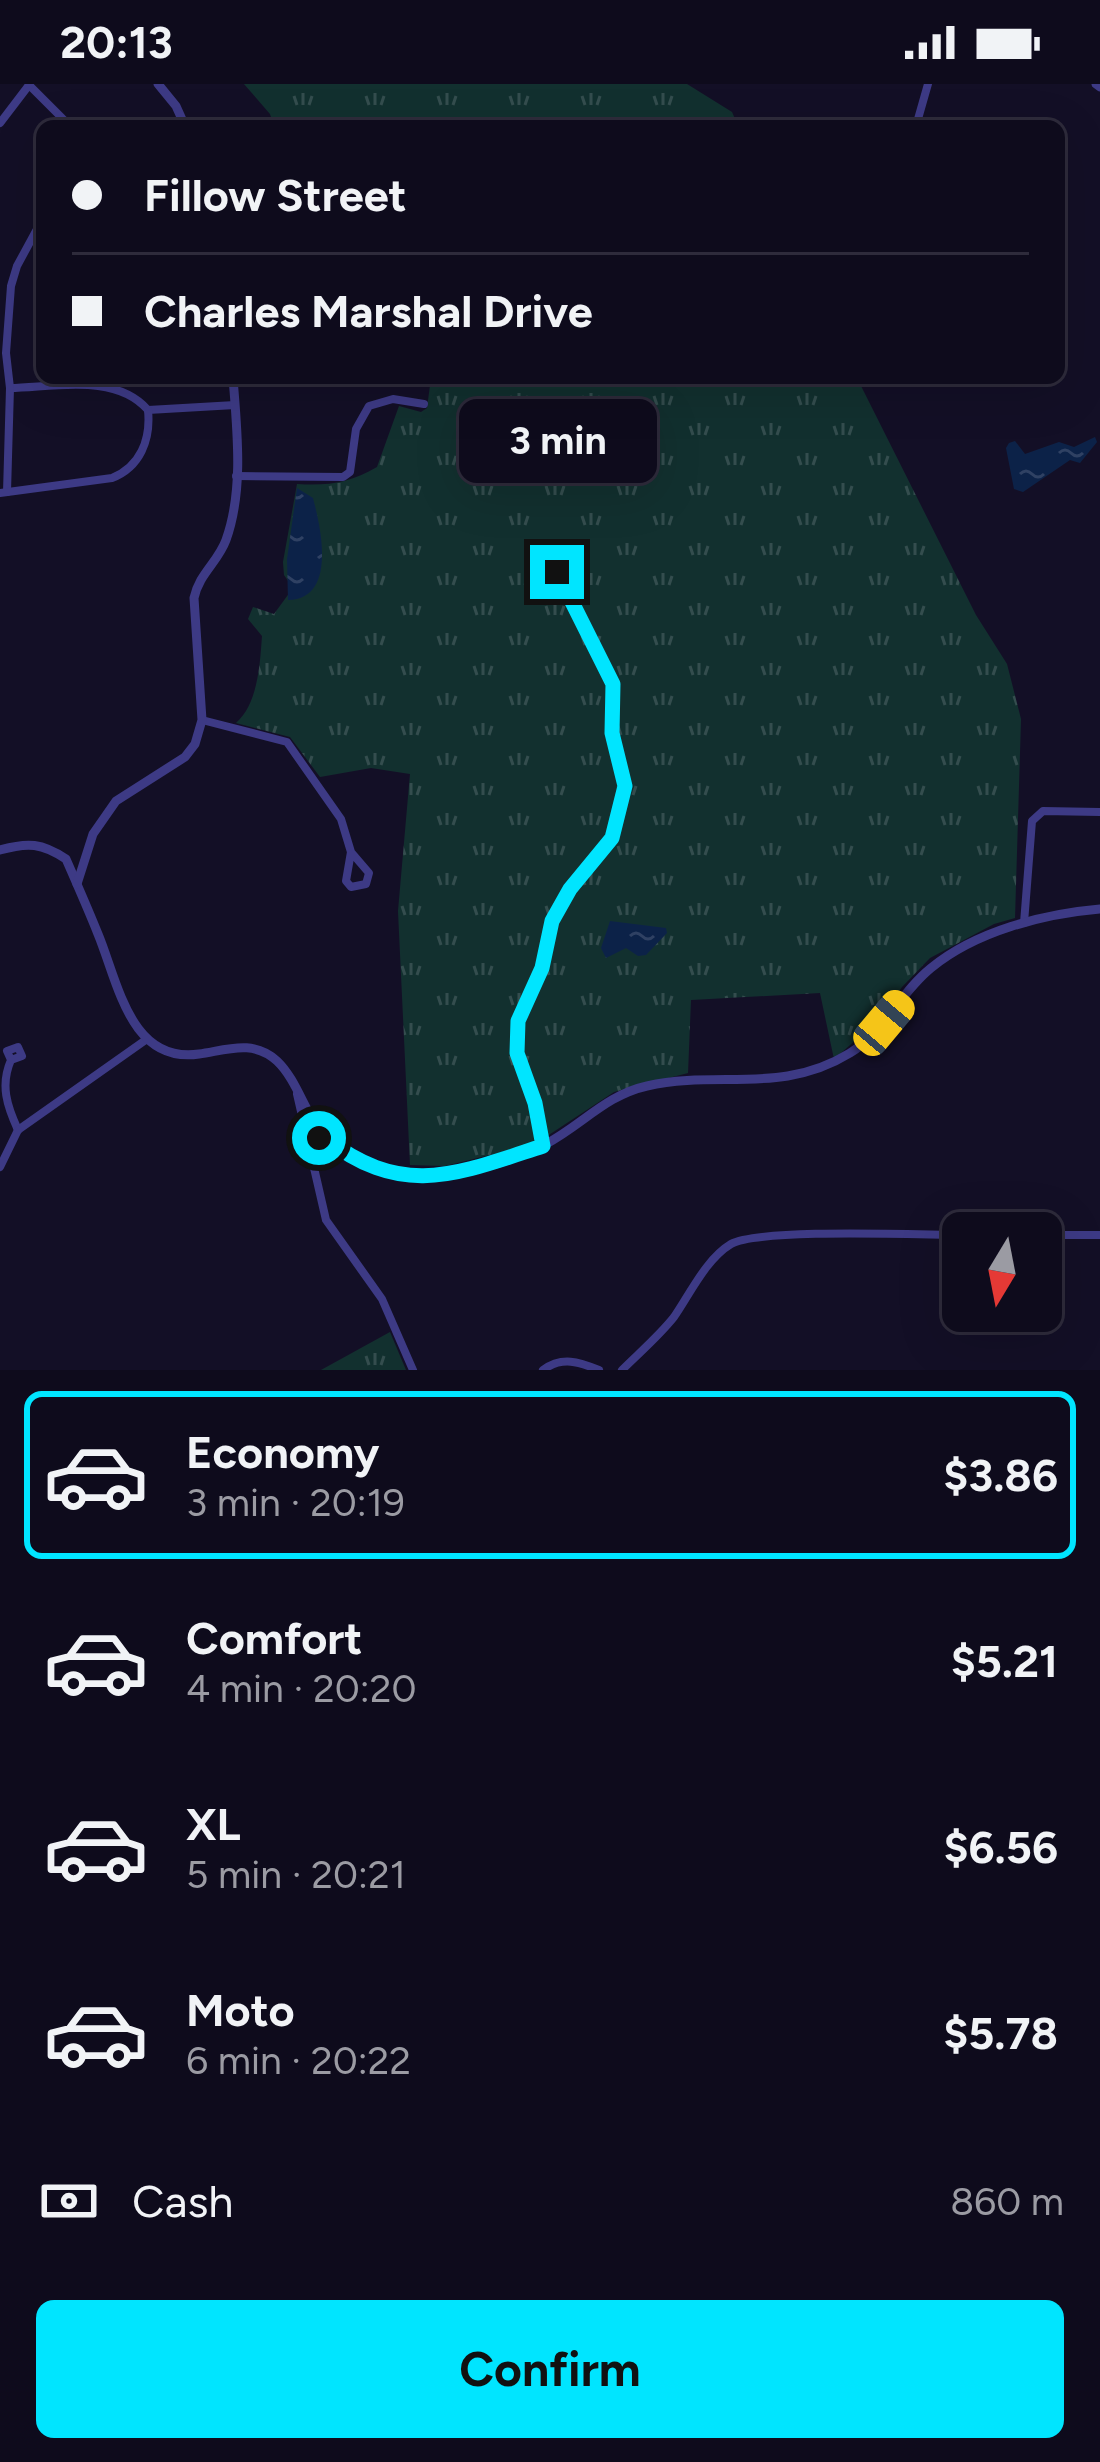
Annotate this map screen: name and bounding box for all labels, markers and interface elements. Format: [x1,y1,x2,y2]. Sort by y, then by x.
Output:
text: 20:13 [60,15,173,69]
text: Fillow Street [144,168,407,222]
text: Charles Marshal Drive [144,284,593,338]
callout: 3 min [458,398,656,482]
text: 3 min [509,417,607,464]
route end [530,545,584,599]
car [847,984,921,1062]
route start [292,1111,346,1165]
north arrow [942,1212,1062,1332]
map controls [942,1212,1062,1332]
icon: car [42,1421,150,1529]
text: Economy [186,1425,379,1479]
text: $3.86 [943,1448,1058,1502]
text: 3 min · 20:19 [186,1479,405,1526]
icon: car [42,1607,150,1715]
text: Comfort [186,1611,362,1665]
text: $5.21 [951,1634,1058,1688]
text: 4 min · 20:20 [186,1665,417,1712]
icon: car [42,1793,150,1901]
text: XL [186,1797,241,1851]
text: $6.56 [944,1820,1058,1874]
text: 5 min · 20:21 [186,1851,406,1898]
icon: car [42,1979,150,2087]
text: Moto [186,1983,295,2037]
text: $5.78 [943,2006,1058,2060]
text: 6 min · 20:22 [186,2037,411,2084]
icon: cash [36,2168,102,2234]
text: Cash [132,2174,233,2228]
text: 860 m [950,2178,1064,2225]
button: Confirm [36,2300,1064,2438]

